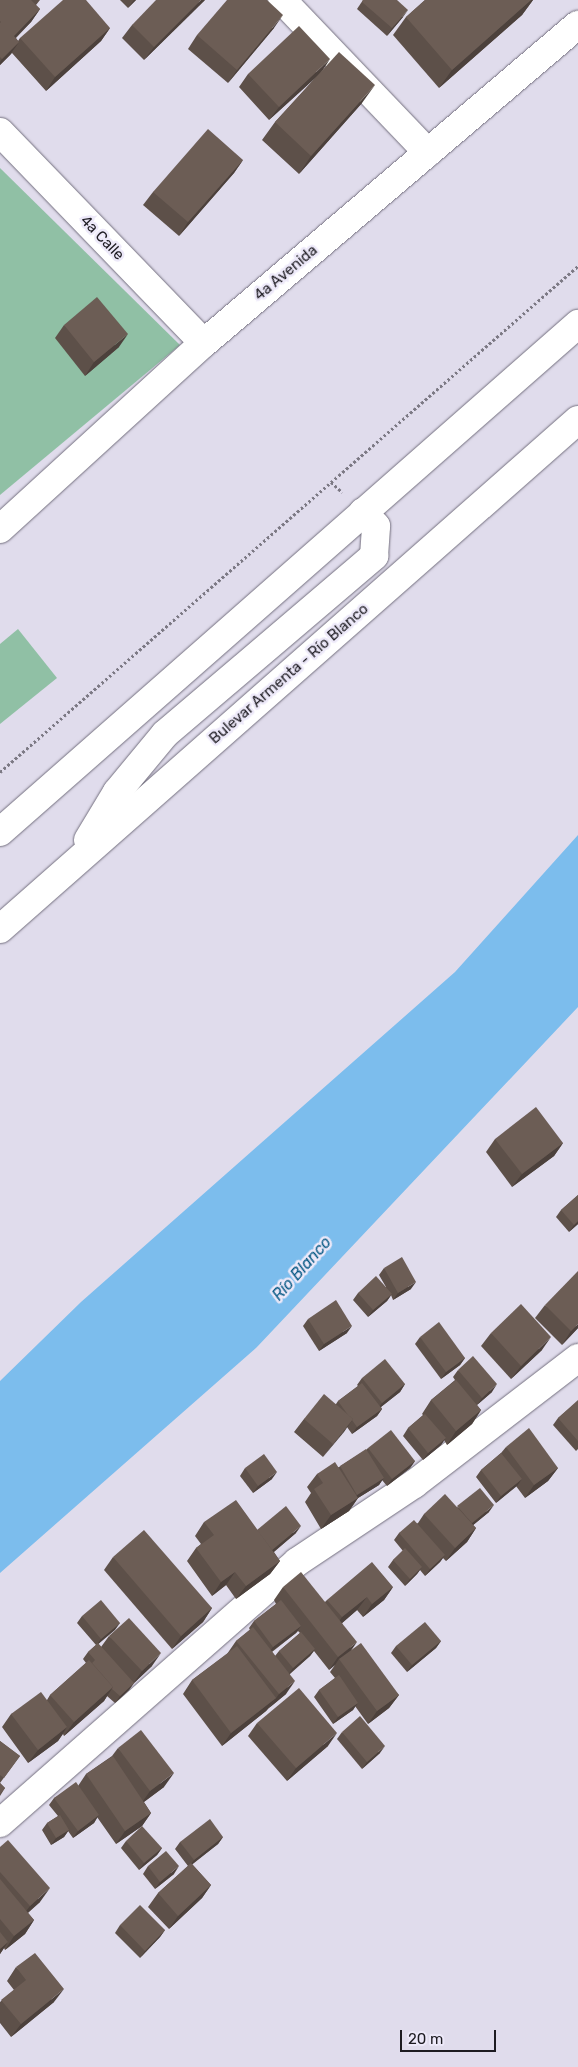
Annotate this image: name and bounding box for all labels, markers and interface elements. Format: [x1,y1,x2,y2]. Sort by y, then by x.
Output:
street label: 4a Calle [76,212,128,264]
street label: 4a Avenida [251,241,321,305]
street label: Bulevar Armenta - Río Blanco [206,600,372,748]
water label: Río Blanco [268,1233,336,1305]
scale bar [403,2020,499,2052]
text: 20 m [408,2030,443,2048]

